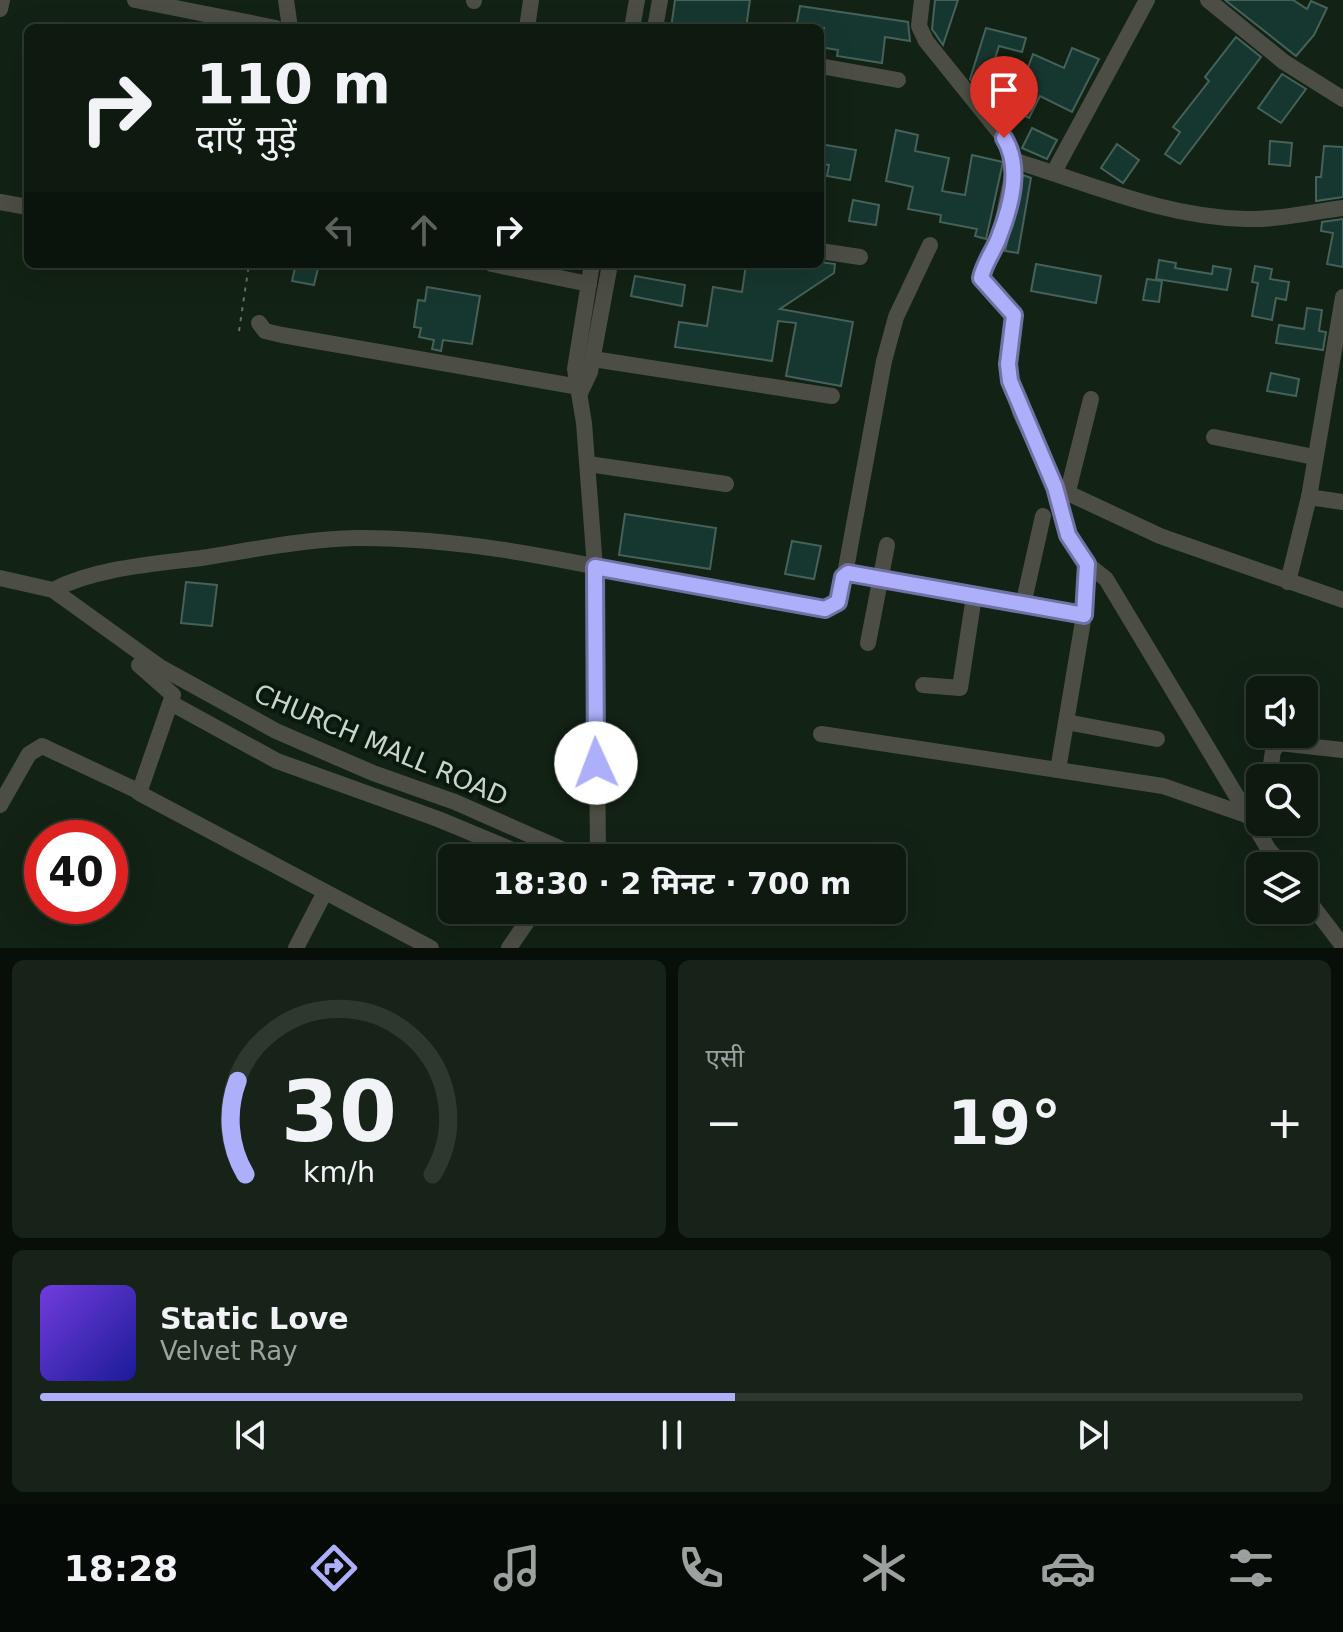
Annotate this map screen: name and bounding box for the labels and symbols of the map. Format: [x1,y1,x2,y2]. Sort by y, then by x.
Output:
pin [970,56,1038,138]
street label: CHURCH MALL ROAD [250,678,512,812]
position arrow [554,721,638,805]
speed limit sign: 40 [24,820,128,924]

